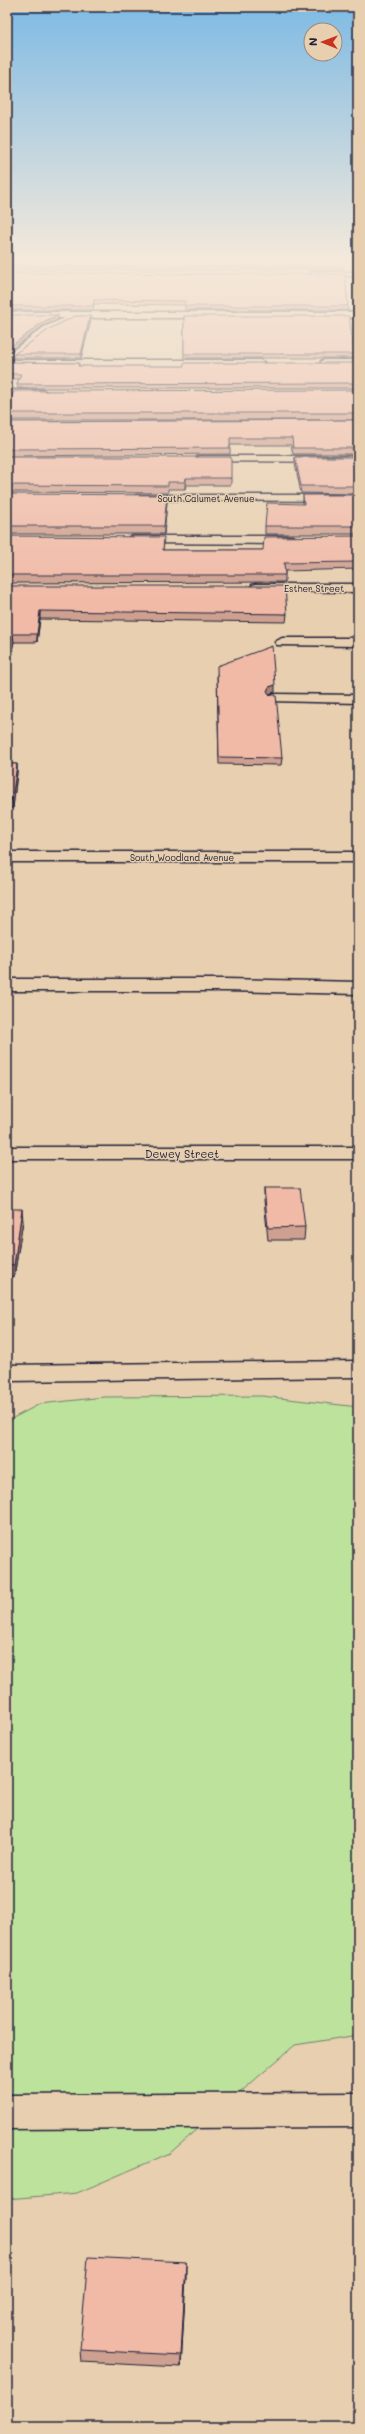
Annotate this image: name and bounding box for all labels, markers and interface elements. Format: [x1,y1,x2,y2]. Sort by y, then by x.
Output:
north arrow [303,22,343,62]
text: N [305,38,320,46]
street label: South Calumet Avenue [157,493,255,504]
street label: Esther Street [284,583,344,594]
street label: South Woodland Avenue [130,852,234,863]
street label: Dewey Street [145,1146,219,1161]

